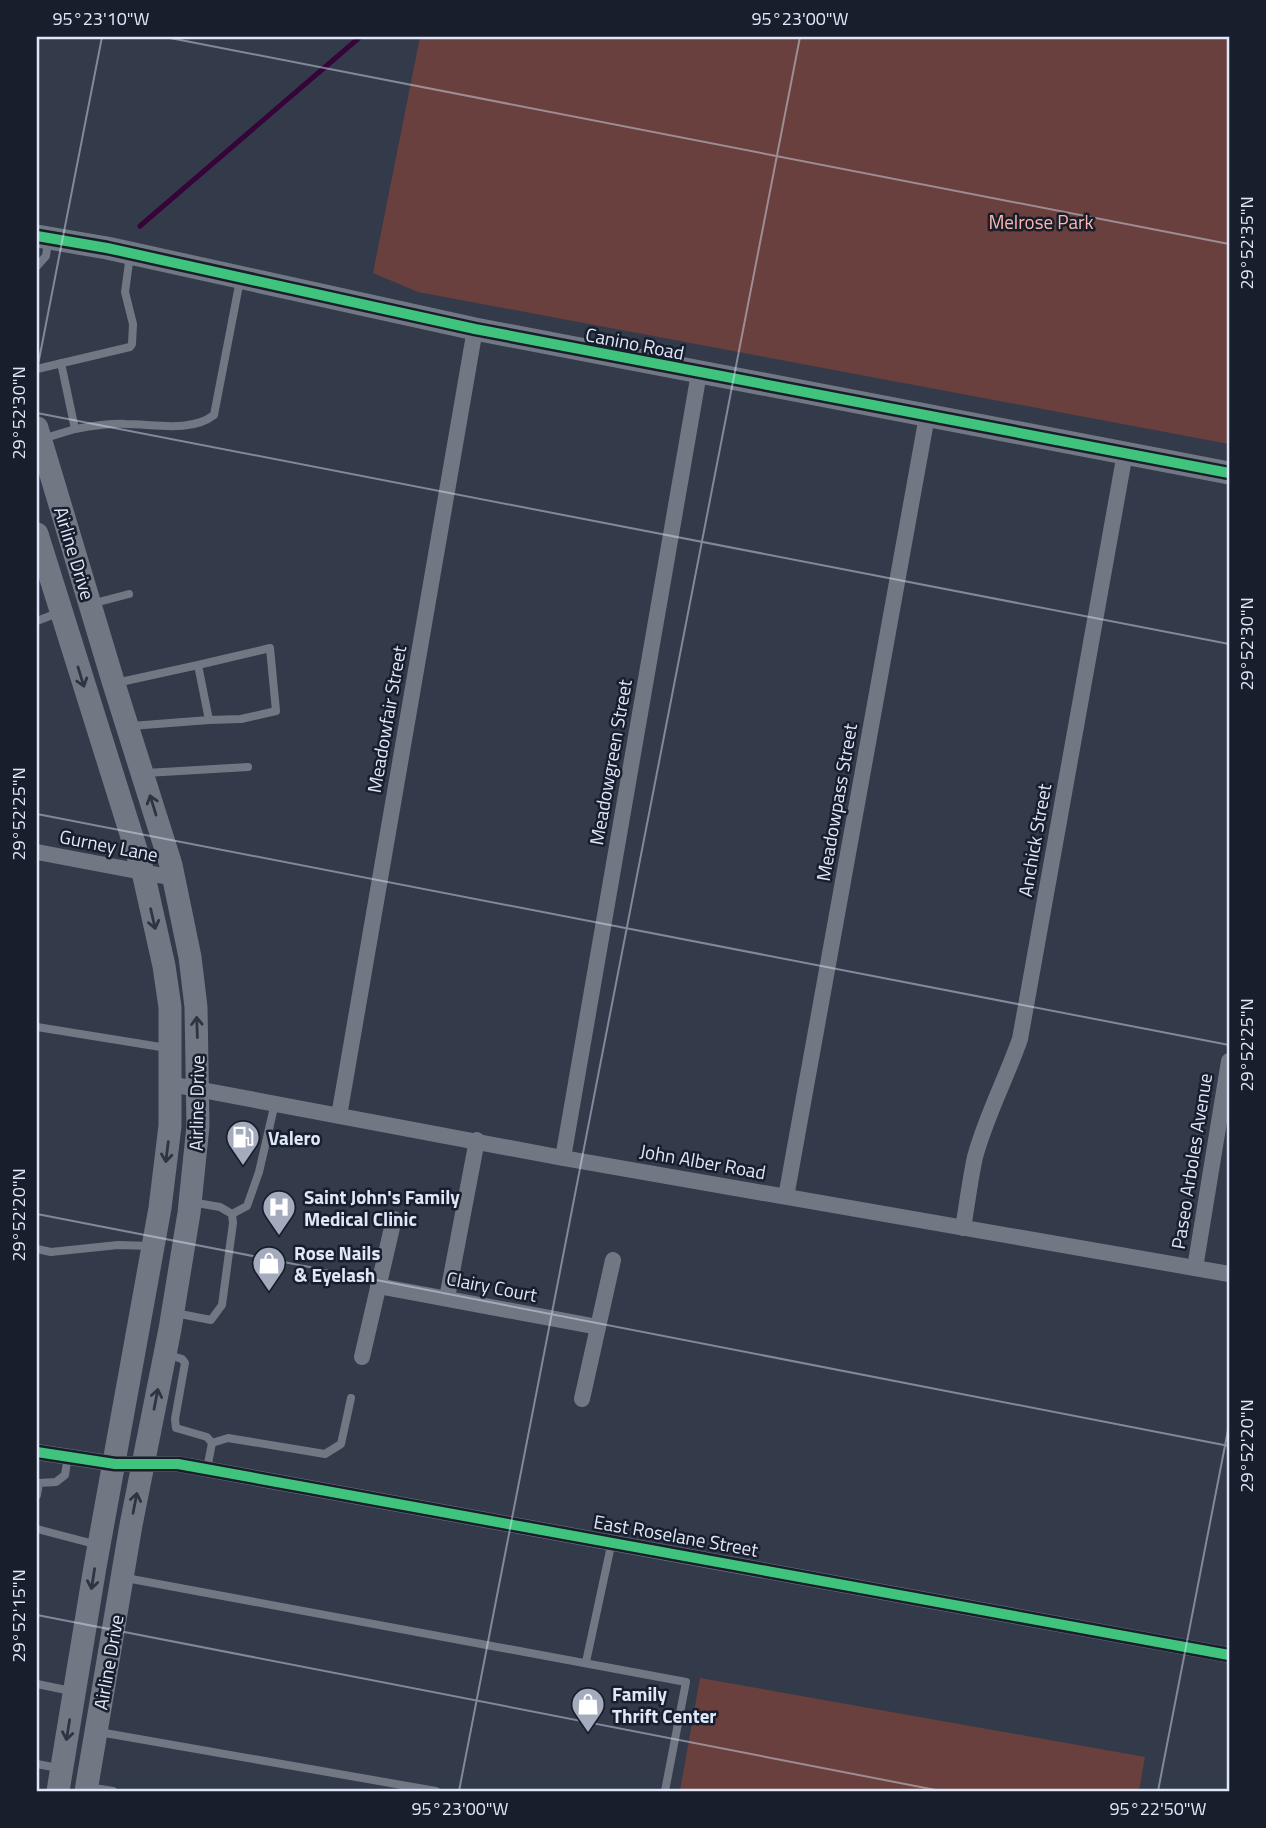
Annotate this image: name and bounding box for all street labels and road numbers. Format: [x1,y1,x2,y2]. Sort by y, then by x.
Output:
street label: Canino Road [583,319,687,367]
street label: Airline Drive [47,503,103,603]
street label: Meadowfair Street [359,643,413,795]
street label: Meadowgreen Street [581,676,639,847]
street label: Meadowpass Street [808,720,864,883]
street label: Anchick Street [1010,781,1058,899]
street label: Gurney Lane [57,821,161,869]
street label: Airline Drive [181,1055,211,1151]
street label: Paseo Arboles Avenue [1163,1071,1219,1251]
street label: John Alber Road [638,1136,768,1186]
street label: Clairy Court [444,1263,540,1309]
street label: East Roselane Street [591,1506,761,1564]
street label: Airline Drive [85,1612,131,1712]

